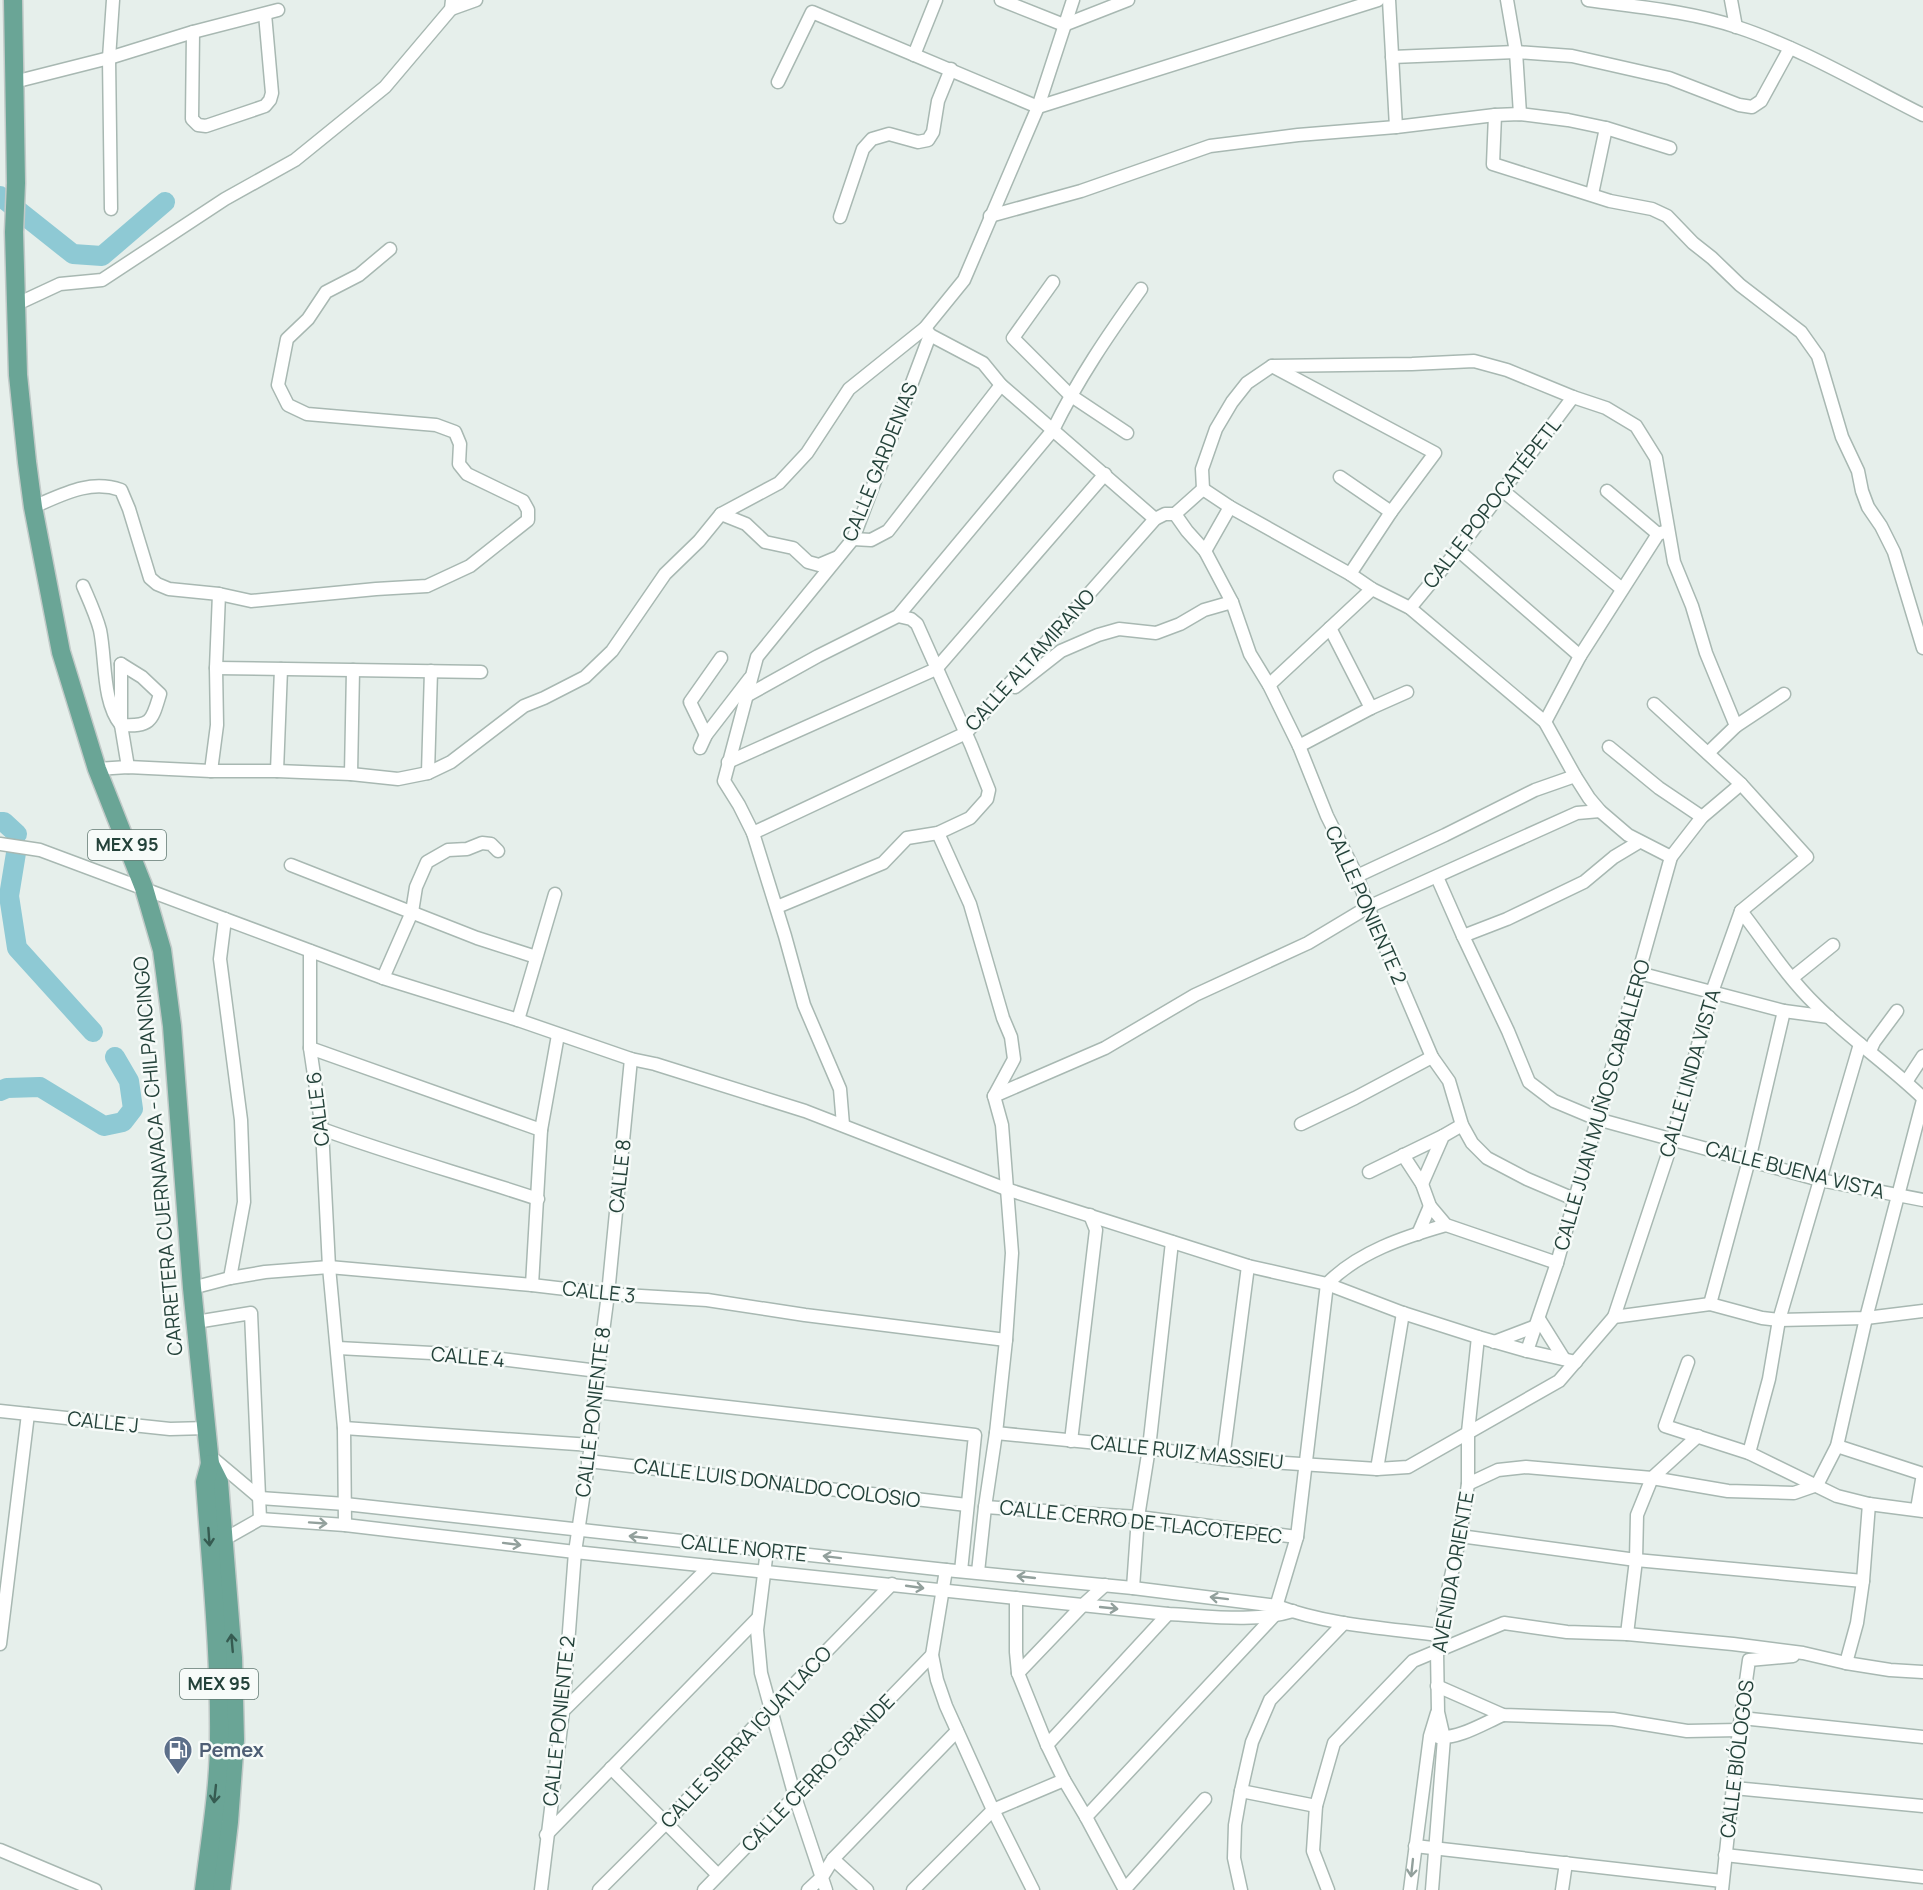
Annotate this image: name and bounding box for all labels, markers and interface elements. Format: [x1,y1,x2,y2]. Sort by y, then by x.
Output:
street label: CALLE GARDENIAS [835,378,924,545]
street label: CALLE POPOCATÉPETL [1416,412,1567,594]
street label: CALLE ALTAMIRANO [959,583,1101,736]
street label: CALLE PONIENTE 2 [1319,821,1414,988]
road number: MEX 95 [88,830,166,860]
street label: CARRETERA CUERNAVACA - CHILPANCINGO [127,955,188,1357]
street label: CALLE JUAN MUÑOS CABALLERO [1547,956,1656,1253]
street label: CALLE LINDA VISTA [1653,985,1727,1160]
street label: CALLE 6 [300,1070,335,1148]
street label: CALLE BUENA VISTA [1703,1134,1888,1205]
street label: CALLE 8 [602,1138,637,1214]
street label: CALLE 3 [561,1274,637,1309]
street label: CALLE PONIENTE 8 [569,1325,616,1499]
street label: CALLE 4 [430,1340,506,1373]
street label: CALLE J [66,1404,140,1439]
street label: CALLE RUIZ MASSIEU [1089,1428,1285,1475]
street label: CALLE LUIS DONALDO COLOSIO [632,1452,922,1513]
street label: AVENIDA ORIENTE [1425,1489,1480,1655]
street label: CALLE CERRO DE TLACOTEPEC [998,1493,1284,1550]
one-way arrow [308,1518,328,1529]
one-way arrow [203,1526,214,1546]
street label: CALLE NORTE [680,1527,808,1568]
one-way arrow [628,1531,648,1542]
one-way arrow [502,1539,522,1550]
one-way arrow [822,1551,842,1562]
one-way arrow [1016,1571,1036,1582]
one-way arrow [905,1582,924,1593]
one-way arrow [1210,1593,1230,1604]
one-way arrow [1098,1603,1118,1614]
one-way arrow [226,1634,237,1654]
street label: CALLE PONIENTE 2 [536,1634,581,1807]
street label: CALLE SIERRA IGUATLACO [654,1640,837,1833]
road number: MEX 95 [180,1669,258,1699]
street label: CALLE BIÓLOGOS [1713,1678,1760,1839]
street label: CALLE CERRO GRANDE [735,1688,900,1857]
fuel station icon: Pemex [162,1734,194,1776]
place label: Pemex [199,1736,264,1763]
one-way arrow [209,1784,220,1803]
one-way arrow [1407,1857,1418,1877]

